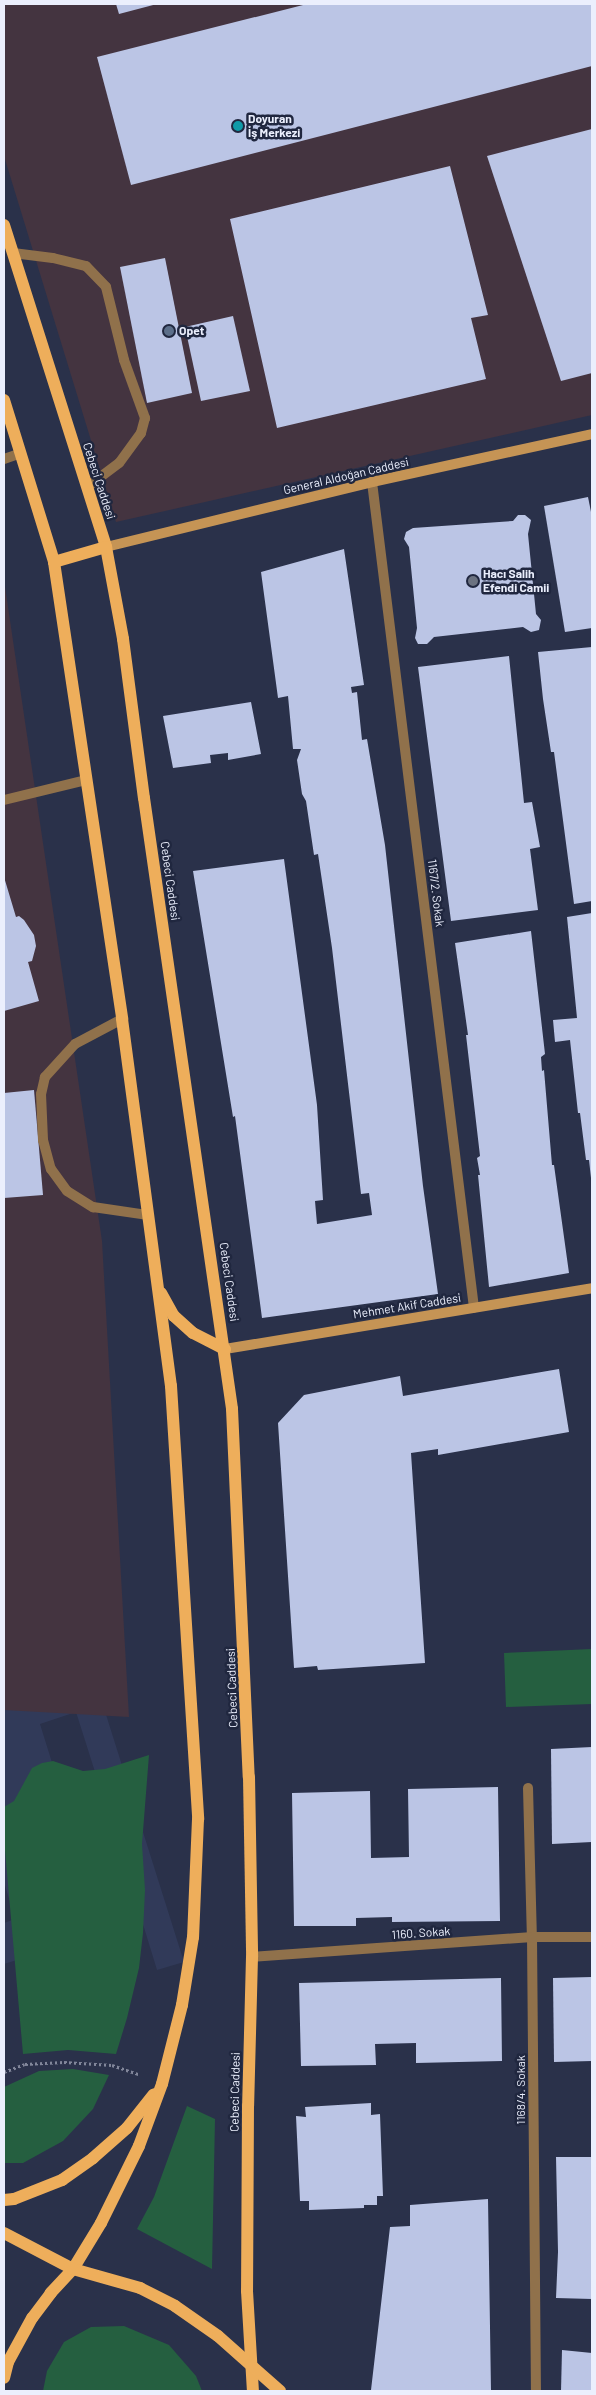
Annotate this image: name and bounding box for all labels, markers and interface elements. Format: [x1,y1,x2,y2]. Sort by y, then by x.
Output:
place label: Doyuran İş Merkezi [248,112,300,140]
marker: Doyuran İş Merkezi [232,120,244,132]
place label: Opet [179,324,204,338]
marker: Opet [163,325,175,337]
street label: Cebeci Caddesi [80,441,118,521]
street label: General Aldoğan Caddesi [282,455,410,497]
place label: Hacı Salih Efendi Camii [483,567,549,595]
marker: Hacı Salih Efendi Camii [467,575,479,587]
street label: Cebeci Caddesi [157,840,183,922]
street label: 1167/2. Sokak [425,858,447,928]
street label: Cebeci Caddesi [216,1241,242,1323]
street label: Mehmet Akif Caddesi [352,1290,462,1322]
street label: Cebeci Caddesi [223,1648,241,1728]
street label: 1160. Sokak [391,1924,451,1942]
street label: Cebeci Caddesi [227,2052,243,2132]
street label: 1168/4. Sokak [514,2055,528,2125]

